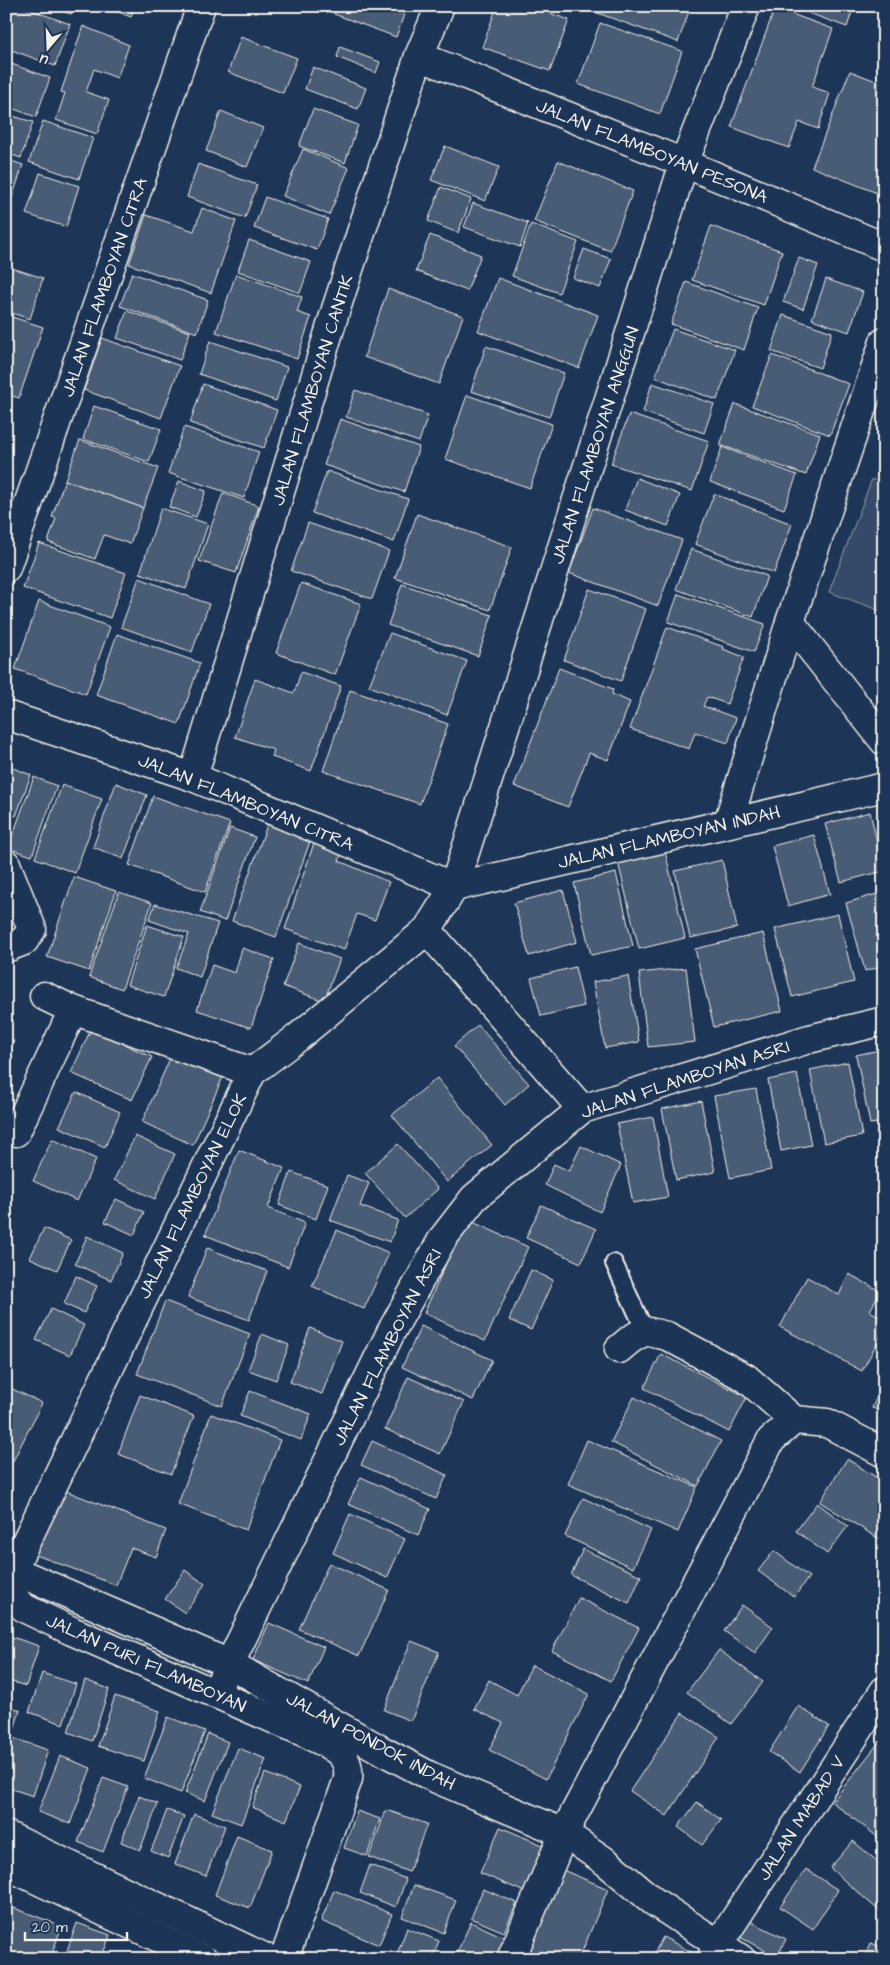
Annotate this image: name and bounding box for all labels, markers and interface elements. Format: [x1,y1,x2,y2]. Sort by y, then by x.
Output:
north arrow [22,22,72,72]
text: U [37,49,51,70]
street label: JALAN FLAMBOYAN PESONA [532,93,772,210]
street label: JALAN FLAMBOYAN CITRA [55,174,154,400]
street label: JALAN FLAMBOYAN CANTIK [265,272,360,508]
street label: JALAN FLAMBOYAN ANGGUN [545,323,646,567]
street label: JALAN FLAMBOYAN CITRA [134,748,358,857]
street label: JALAN FLAMBOYAN INDAH [555,800,783,875]
street label: JALAN FLAMBOYAN ASRI [578,1034,793,1125]
street label: JALAN FLAMBOYAN ELOK [132,1089,253,1303]
street label: JALAN FLAMBOYAN ASRI [327,1244,448,1450]
street label: JALAN PURI FLAMBOYAN [42,1608,250,1719]
street label: JALAN PONDOK INDAH [282,1686,460,1797]
street label: JALAN MABAD V [752,1751,851,1886]
scale bar [25,1910,128,1942]
text: 20 m [32,1917,68,1938]

